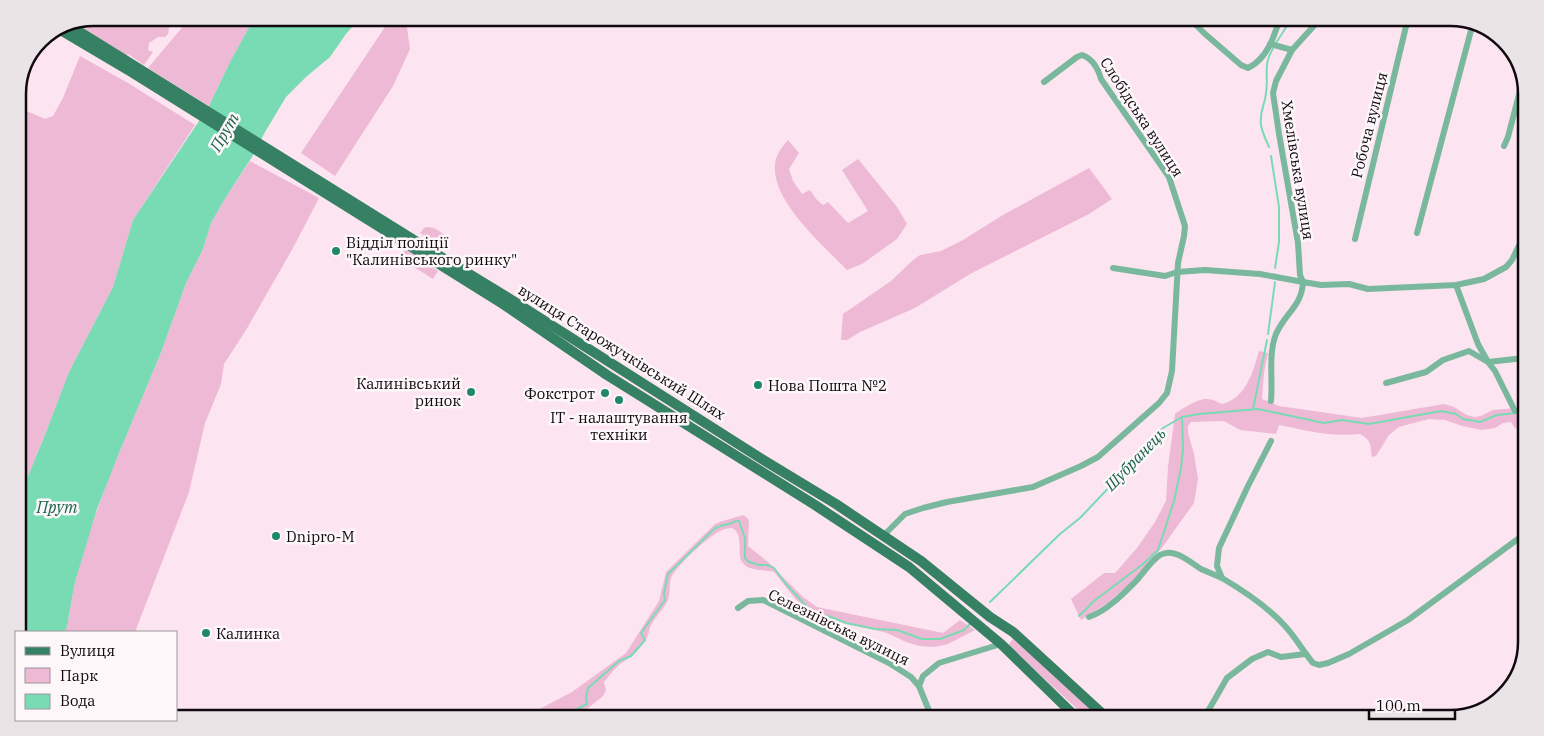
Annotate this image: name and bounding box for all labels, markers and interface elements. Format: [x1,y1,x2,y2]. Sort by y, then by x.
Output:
street label: Слобідська вулиця [1096,54,1188,180]
street label: Робоча вулиця [1347,70,1391,180]
street label: Хмелівська вулиця [1278,99,1318,241]
water label: Прут [205,109,243,156]
place label: Відділ поліції "Калинівського ринку" [346,233,517,269]
marker: Відділ поліції "Калинівського ринку" [330,245,342,257]
street label: вулиця Старожучківський Шлях [515,280,729,424]
place label: Калинівський ринок [356,374,461,410]
place label: Нова Пошта №2 [768,376,887,395]
marker: Нова Пошта №2 [752,379,764,391]
place label: Фокстрот [524,384,595,403]
marker: Калинівський ринок [465,386,477,398]
marker: Фокстрот [599,387,611,399]
marker: ІТ - налаштування техніки [613,394,625,406]
place label: ІТ - налаштування техніки [550,408,688,444]
water label: Шубранець [1099,423,1170,496]
water label: Прут [36,497,78,517]
place label: Dnipro-M [286,527,354,546]
marker: Dnipro-M [270,530,282,542]
street label: Селезнівська вулиця [765,585,913,669]
place label: Калинка [216,624,280,643]
marker: Калинка [200,627,212,639]
legend [15,631,178,721]
text: Вулиця [60,641,115,660]
text: Парк [60,666,98,685]
scale bar [1369,688,1455,720]
text: Вода [60,691,96,710]
text: 100 m [1376,696,1421,715]

